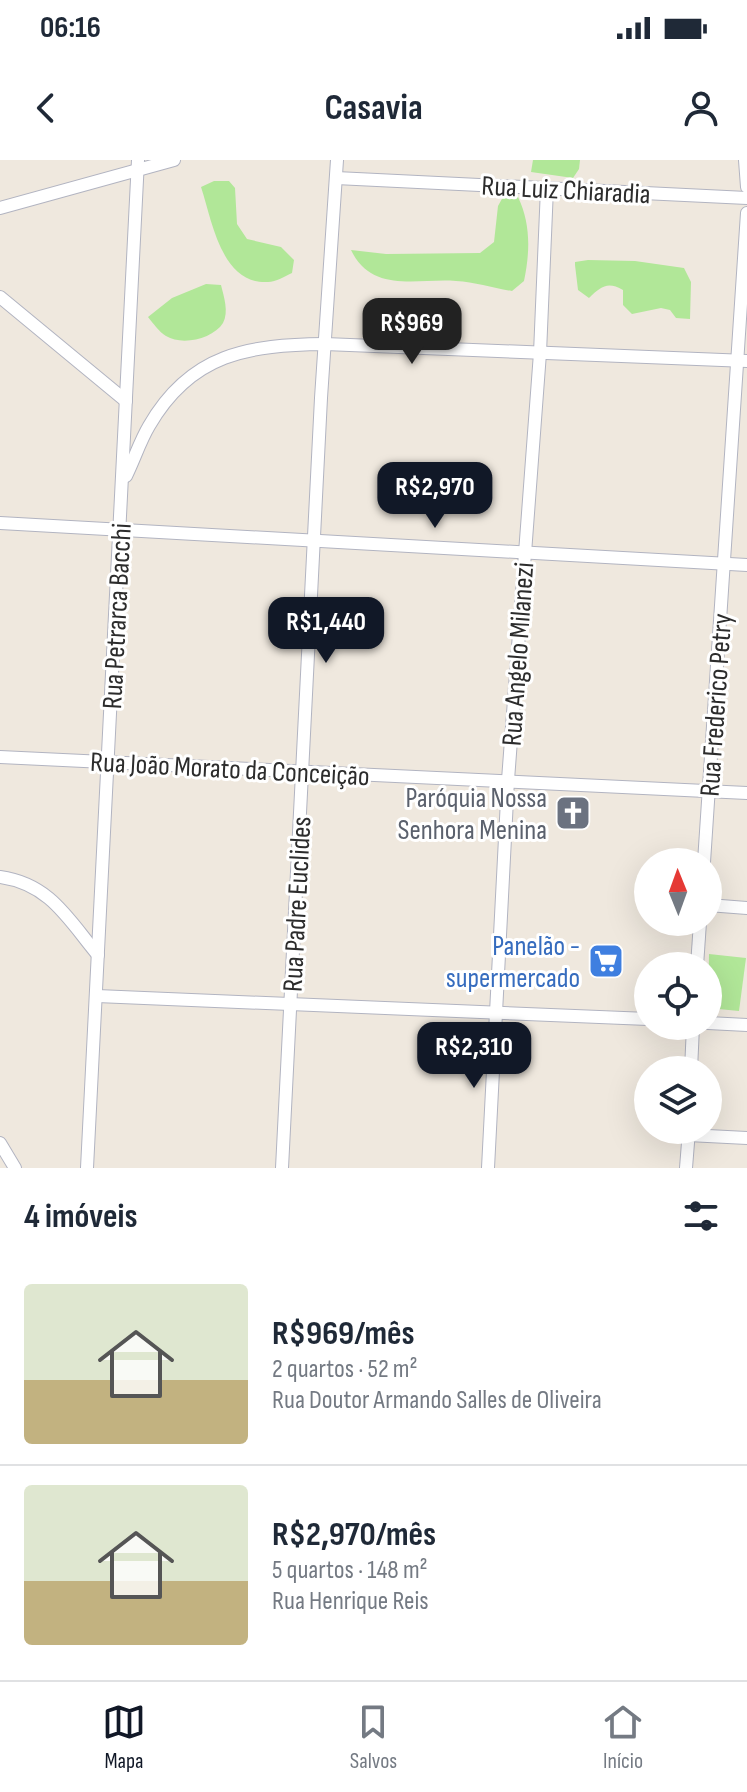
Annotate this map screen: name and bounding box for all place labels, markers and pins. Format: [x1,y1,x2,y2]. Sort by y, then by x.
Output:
pin: R$969 [356,298,468,366]
pin: R$2,970 [361,462,509,530]
pin: R$1,440 [252,597,400,665]
place label: Paróquia Nossa Senhora Menina [398,782,547,847]
church icon: Paróquia Nossa Senhora Menina [554,794,592,832]
place label: Panelão - supermercado [446,930,580,995]
supermarket icon: Panelão - supermercado [587,942,625,980]
pin: R$2,310 [400,1022,548,1090]

